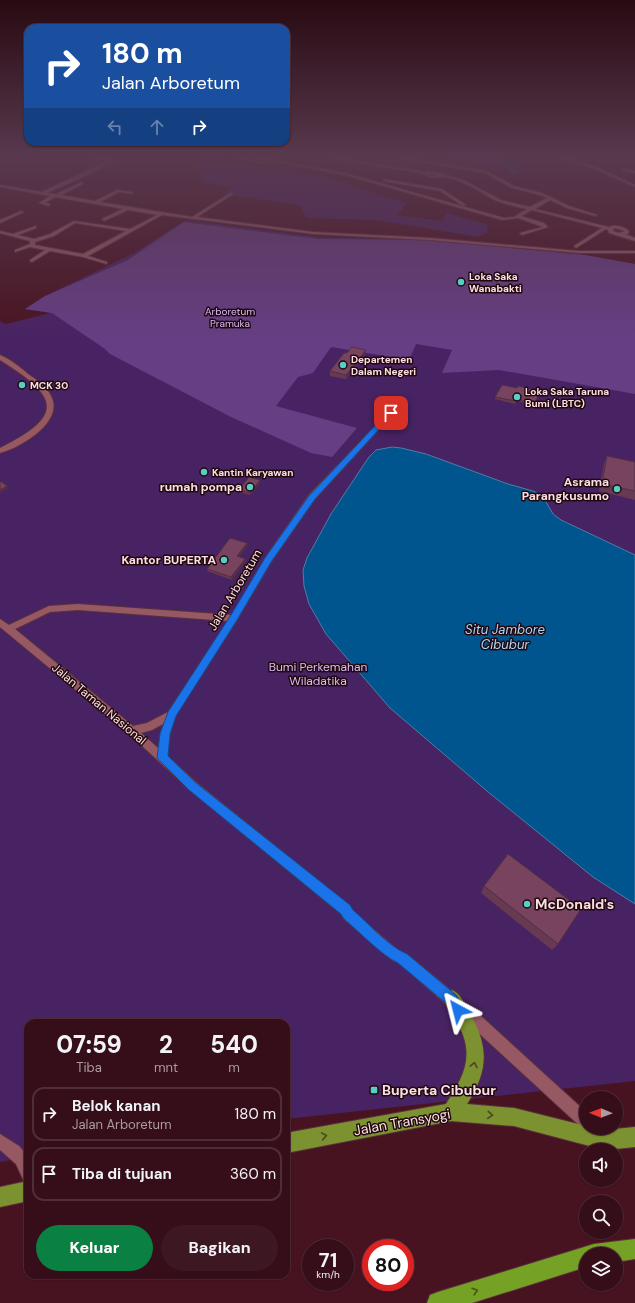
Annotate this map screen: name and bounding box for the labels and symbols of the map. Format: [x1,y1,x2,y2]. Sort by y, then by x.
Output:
place label: Loka Saka Wanabakti [469,270,522,295]
marker: Loka Saka Wanabakti [456,277,466,287]
park label: Arboretum Pramuka [205,305,255,330]
place label: Departemen Dalam Negeri [351,353,416,378]
marker: Departemen Dalam Negeri [338,360,348,370]
place label: MCK 30 [30,379,68,392]
marker: MCK 30 [17,380,27,390]
place label: Loka Saka Taruna Bumi (LBTC) [525,385,609,410]
marker: Loka Saka Taruna Bumi (LBTC) [512,392,522,402]
pin [374,396,408,430]
place label: Kantin Karyawan [212,466,293,479]
marker: Kantin Karyawan [199,467,209,477]
place label: Asrama Parangkusumo [522,474,609,504]
place label: rumah pompa [160,479,242,495]
marker: rumah pompa [245,482,255,492]
marker: Asrama Parangkusumo [612,484,622,494]
street label: Jalan Arboretum [204,546,266,634]
place label: Kantor BUPERTA [121,552,216,568]
marker: Kantor BUPERTA [219,555,229,565]
water label: Situ Jambore Cibubur [465,621,545,653]
park label: Bumi Perkemahan Wiladatika [269,659,367,689]
street label: Jalan Taman Nasional [48,660,150,748]
place label: McDonald's [535,895,614,913]
marker: McDonald's [522,899,532,909]
position arrow [437,989,479,1031]
one-way arrow [469,1062,477,1068]
place label: Buperta Cibubur [382,1081,496,1099]
marker: Buperta Cibubur [369,1085,379,1095]
north arrow [579,1091,623,1135]
street label: Jalan Transyogi [352,1105,452,1139]
one-way arrow [487,1111,493,1120]
one-way arrow [321,1132,327,1141]
speed limit sign: 80 [362,1239,414,1291]
one-way arrow [471,1287,478,1296]

